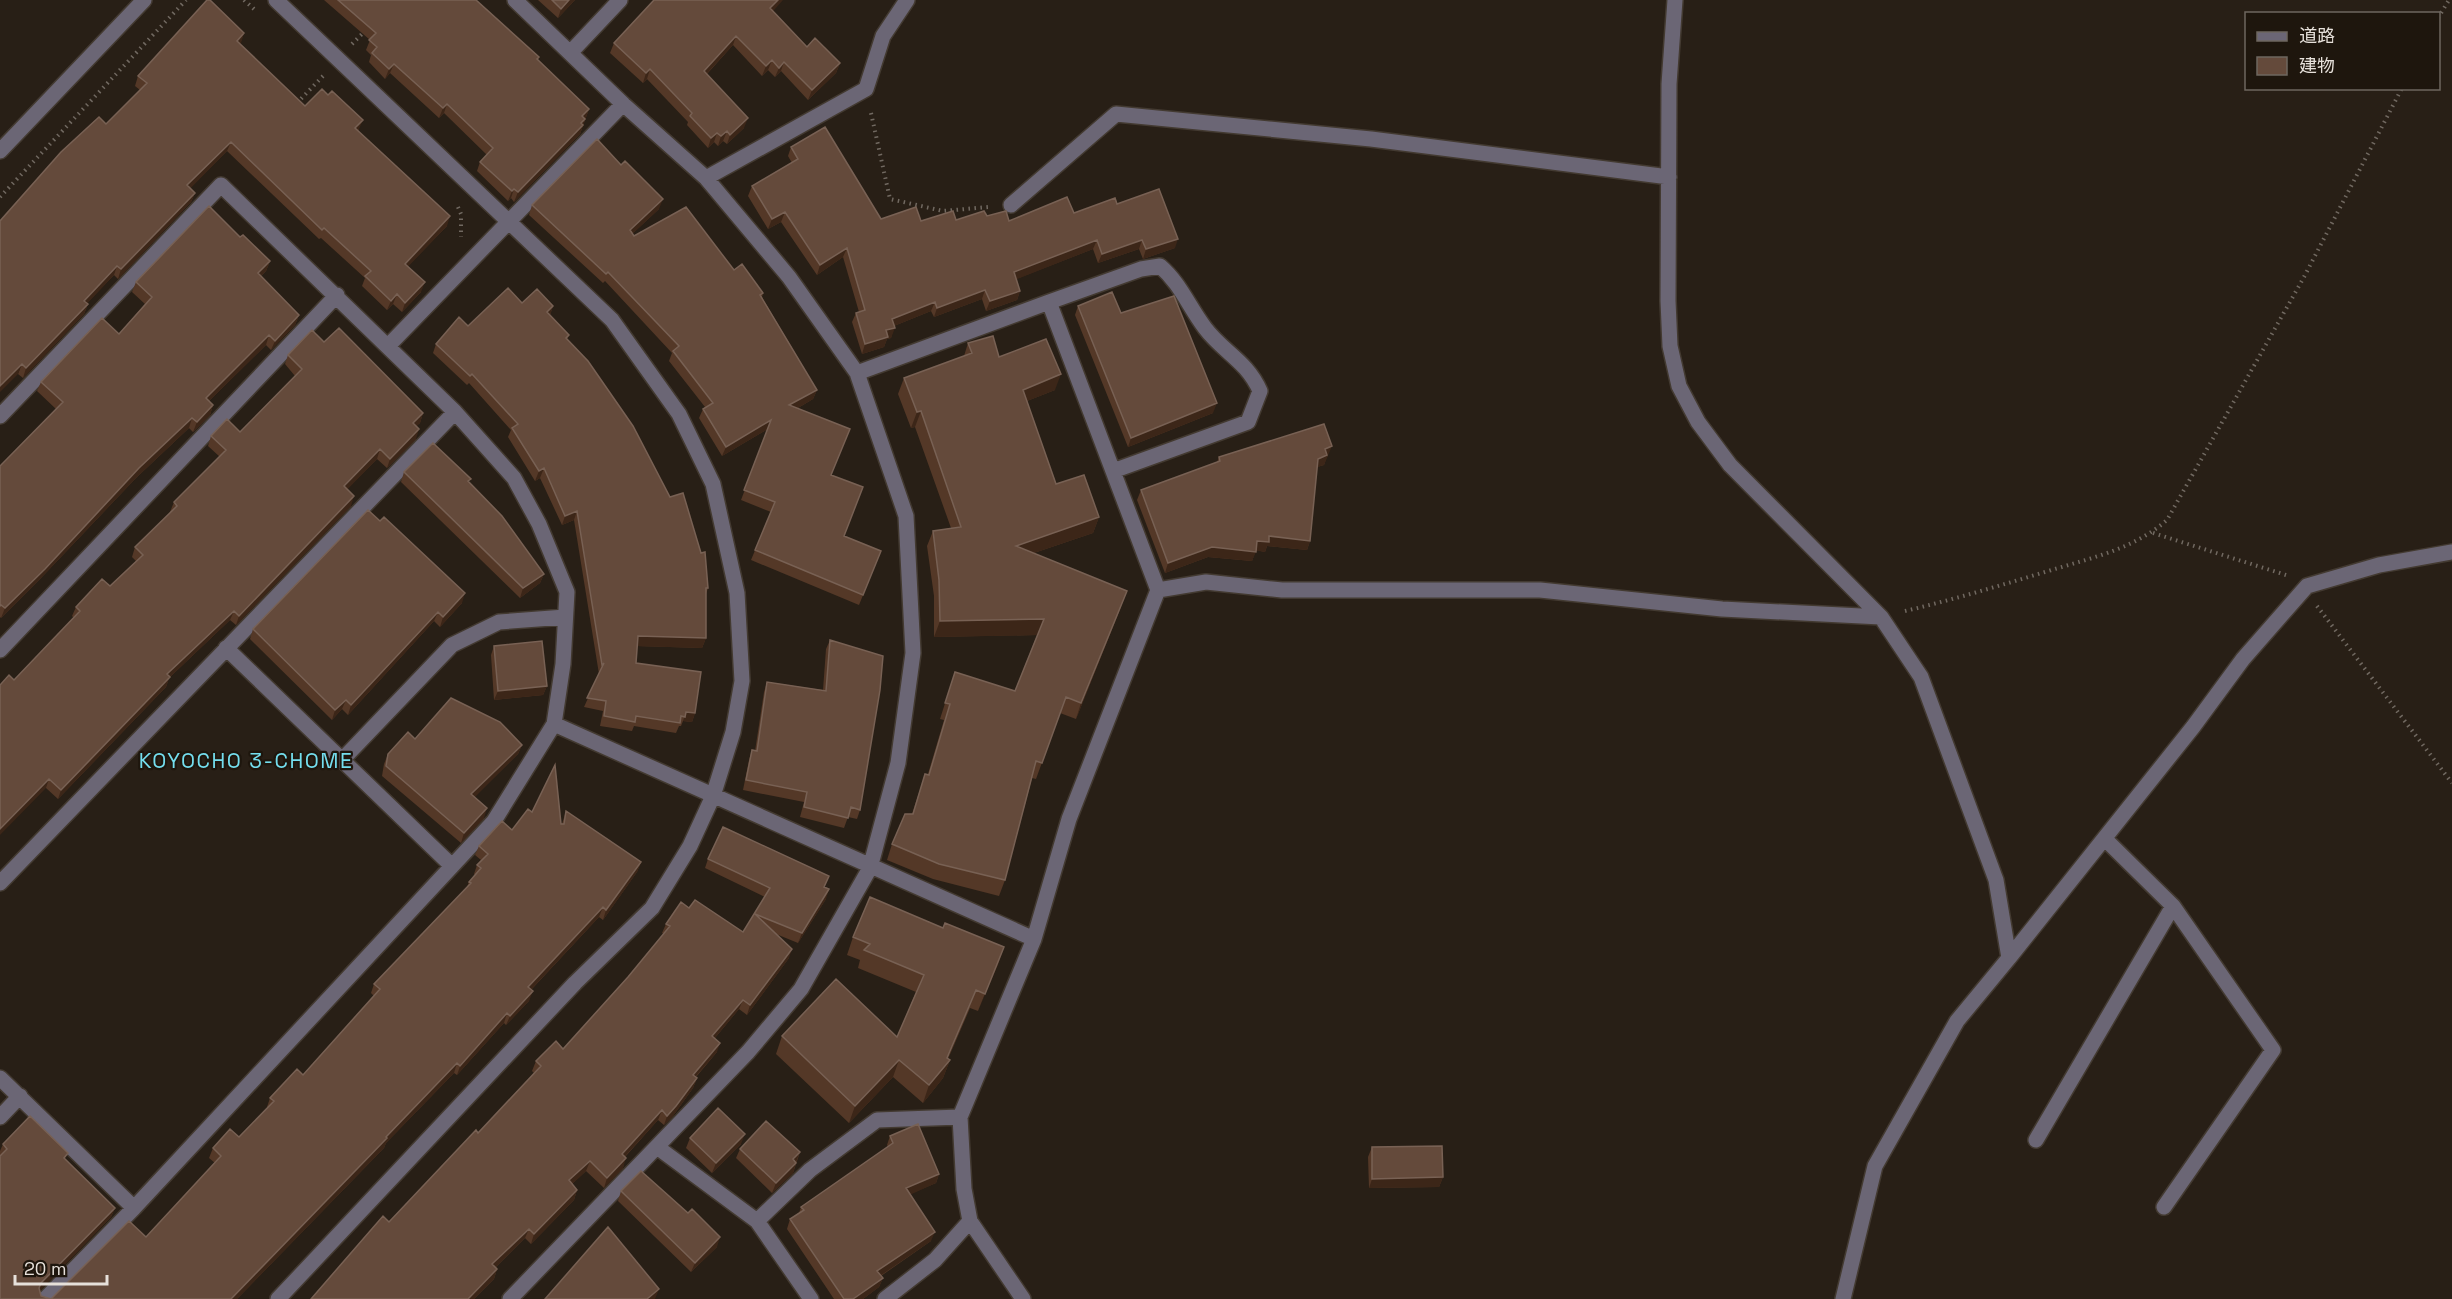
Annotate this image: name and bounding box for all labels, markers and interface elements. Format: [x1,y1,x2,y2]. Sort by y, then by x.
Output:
legend [2245,12,2440,90]
text: 道路 [2299,24,2335,47]
text: 建物 [2299,54,2335,77]
district label: KOYOCHO 3-CHOME [139,747,353,774]
scale bar [15,1248,106,1286]
text: 20 m [24,1257,67,1280]

